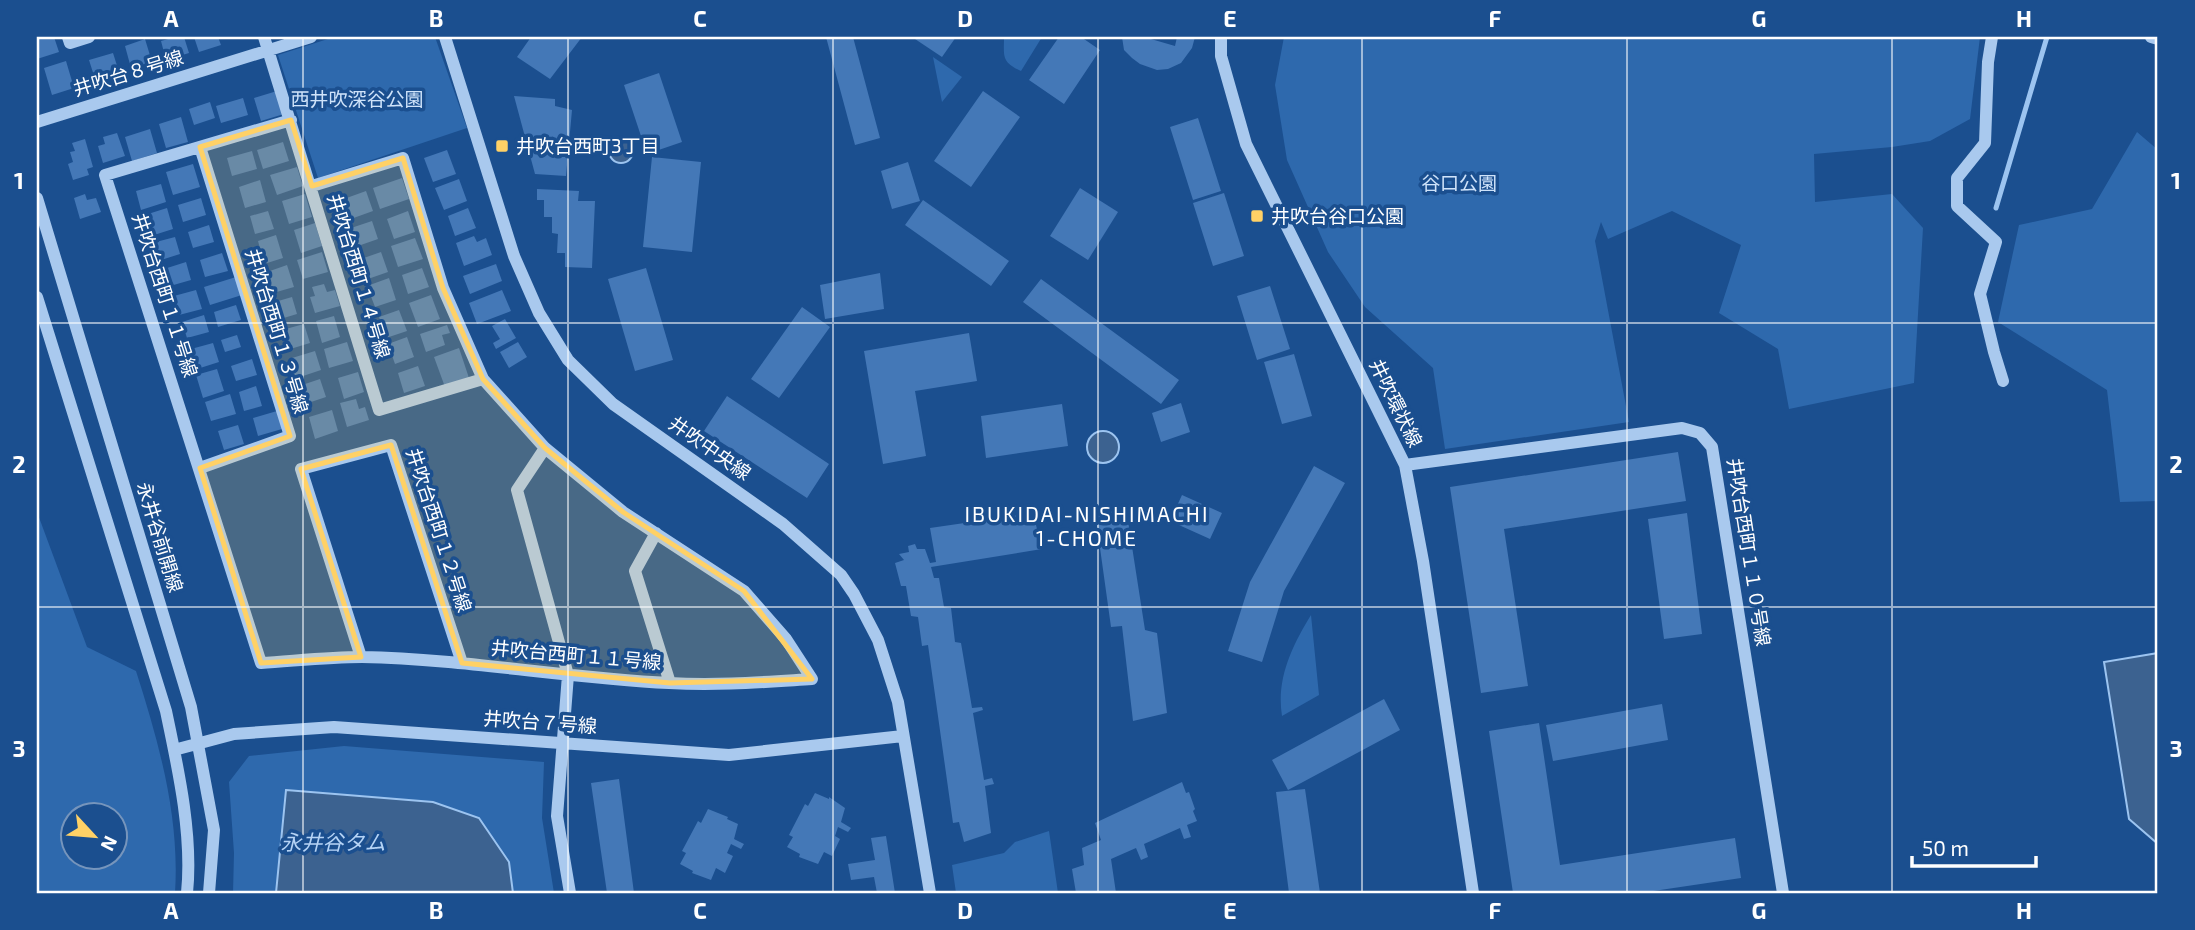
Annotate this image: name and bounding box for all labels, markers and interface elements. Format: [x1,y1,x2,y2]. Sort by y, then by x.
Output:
text: A [163,4,179,32]
text: B [429,4,443,32]
text: C [693,4,707,32]
text: D [957,4,973,32]
text: E [1223,4,1237,32]
text: F [1489,4,1502,32]
text: G [1752,4,1766,32]
text: H [2016,4,2032,32]
street label: 井吹台８号線 [70,45,186,100]
park label: 西井吹深谷公園 [290,87,424,110]
place label: 井吹台西町3丁目 [516,134,660,157]
marker: 井吹台西町3丁目 [494,138,510,154]
text: 1 [14,166,24,194]
text: 1 [2171,166,2181,194]
park label: 谷口公園 [1421,171,1497,194]
street label: 井吹台西町１４号線 [323,191,395,361]
place label: 井吹台谷口公園 [1271,204,1404,227]
marker: 井吹台谷口公園 [1249,208,1265,224]
street label: 井吹台西町１１号線 [128,210,203,380]
street label: 井吹台西町１３号線 [241,246,313,416]
street label: 井吹環状線 [1365,355,1428,451]
street label: 井吹中央線 [665,411,756,484]
street label: 井吹台西町１２号線 [402,445,477,615]
text: 2 [12,450,26,478]
text: 2 [2169,450,2183,478]
street label: 井吹台西町１１０号線 [1723,456,1776,648]
street label: 永井谷前開線 [133,479,188,595]
district label: IBUKIDAI-NISHIMACHI 1-CHOME [965,501,1209,550]
street label: 井吹台西町１１号線 [490,636,662,673]
street label: 井吹台７号線 [482,706,598,737]
text: 3 [12,734,26,762]
text: 3 [2169,734,2183,762]
north arrow [60,800,130,870]
scale bar [1912,825,2036,869]
water label: 永井谷タム [281,829,386,854]
text: N [96,832,123,855]
text: 50 m [1922,835,1969,860]
text: A [163,896,179,924]
text: B [429,896,443,924]
text: C [693,896,707,924]
text: D [957,896,973,924]
text: E [1223,896,1237,924]
text: F [1489,896,1502,924]
text: G [1752,896,1766,924]
text: H [2016,896,2032,924]

